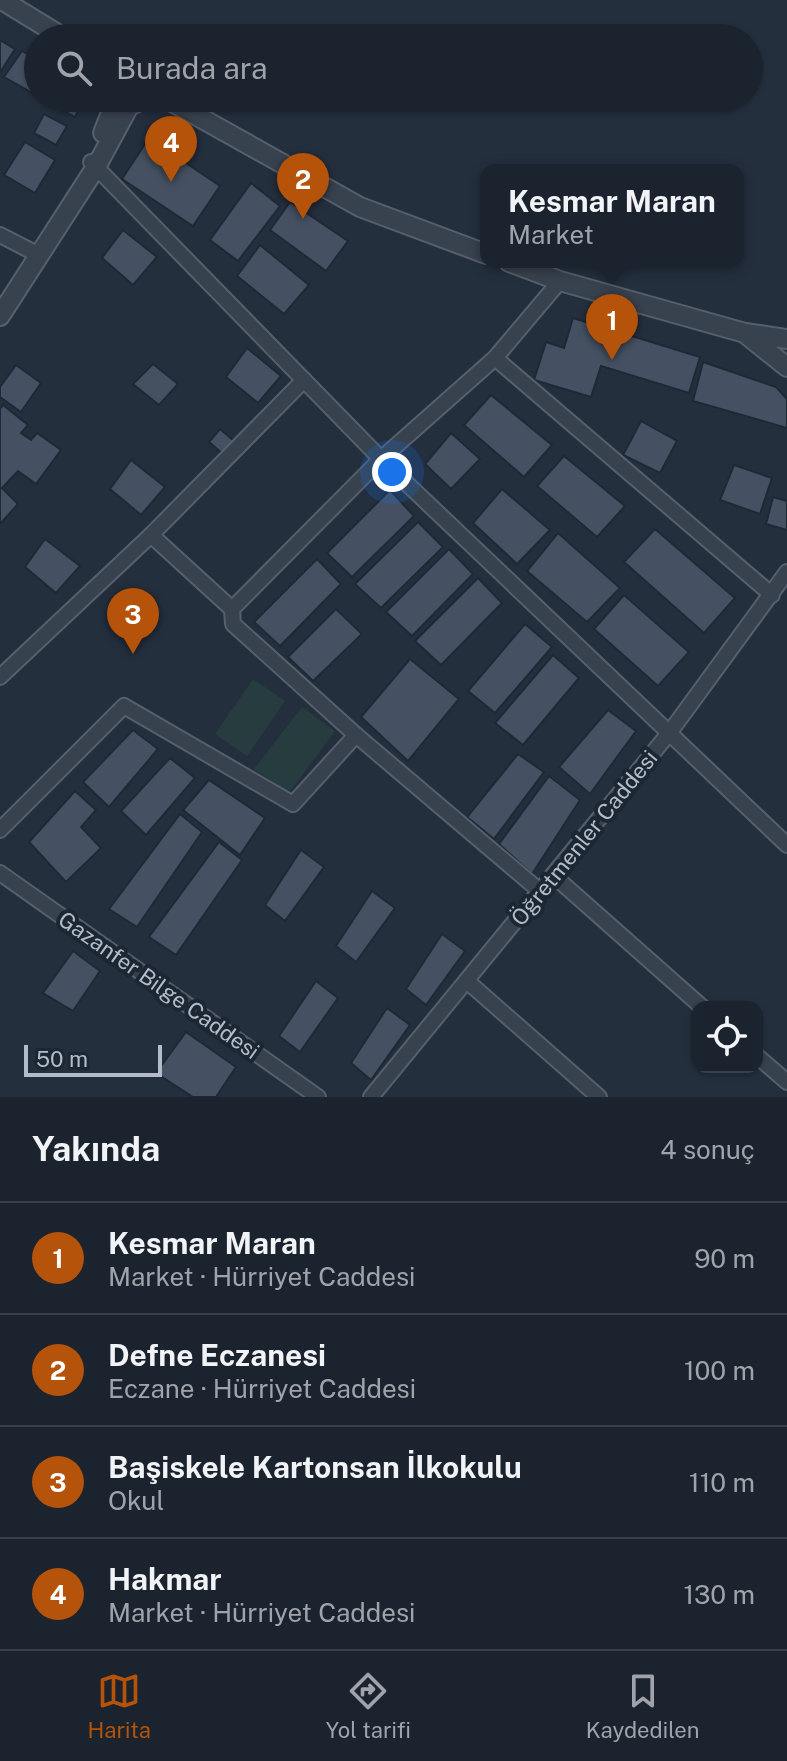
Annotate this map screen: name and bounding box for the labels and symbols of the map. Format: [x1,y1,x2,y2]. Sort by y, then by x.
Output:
pin: 4 [145,116,197,182]
pin: 2 [277,153,329,219]
pin: 1 [586,294,638,360]
your location [372,452,412,492]
pin: 3 [107,588,159,654]
street label: Öğretmenler Caddesi [505,745,663,931]
street label: Gazanfer Bilge Caddesi [54,906,264,1064]
scale bar [24,1041,162,1077]

